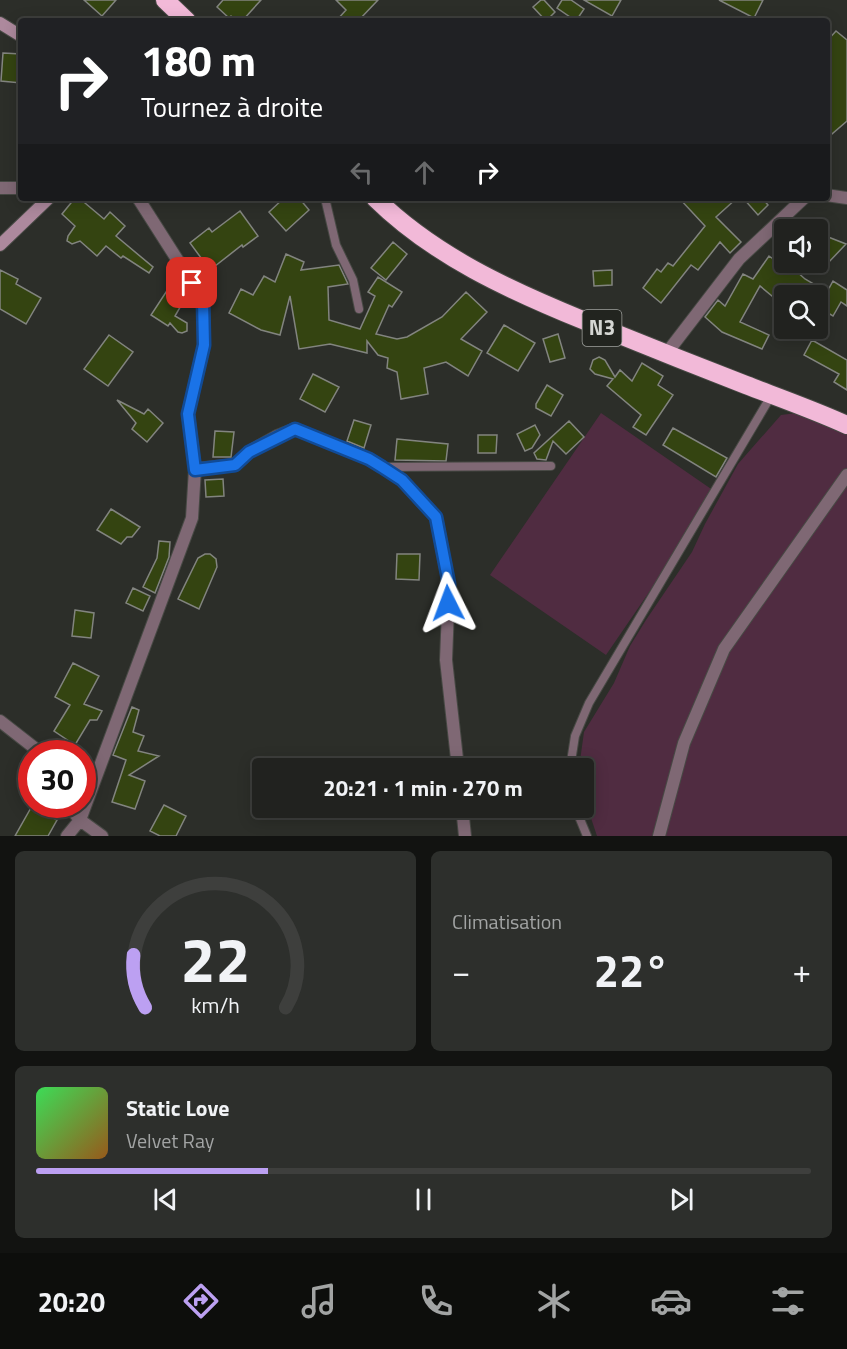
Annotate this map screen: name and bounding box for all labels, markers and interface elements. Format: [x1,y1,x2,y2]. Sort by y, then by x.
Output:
text: 180 m [141,28,256,92]
icon: right [42,42,120,120]
text: Tournez à droite [141,86,323,127]
icon: left [345,156,378,189]
icon: ahead [408,156,441,189]
icon: right [471,156,504,189]
map controls [774,219,828,339]
button: sound [774,219,828,273]
pin [166,257,217,308]
icon: arrive [175,266,208,299]
button: search [774,285,828,339]
road number: N3 [582,310,622,346]
position arrow [416,571,480,635]
speed limit sign: 30 [18,740,96,818]
text: 20:21 · 1 min · 270 m [323,771,523,805]
text: Climatisation [452,906,562,937]
text: 22 [181,911,250,1006]
text: 22° [594,936,669,1004]
text: − [452,946,470,996]
text: + [793,946,811,996]
text: km/h [191,989,240,1021]
text: Static Love [126,1091,229,1125]
text: Velvet Ray [126,1125,215,1156]
icon: previous [149,1183,182,1216]
icon: pause [407,1183,440,1216]
icon: next [665,1183,698,1216]
icon: directions [180,1280,222,1322]
icon: music [298,1280,340,1322]
icon: phone [415,1280,457,1322]
icon: climate [533,1280,575,1322]
icon: car [650,1280,692,1322]
icon: filters [767,1280,809,1322]
text: 20:20 [38,1281,105,1322]

